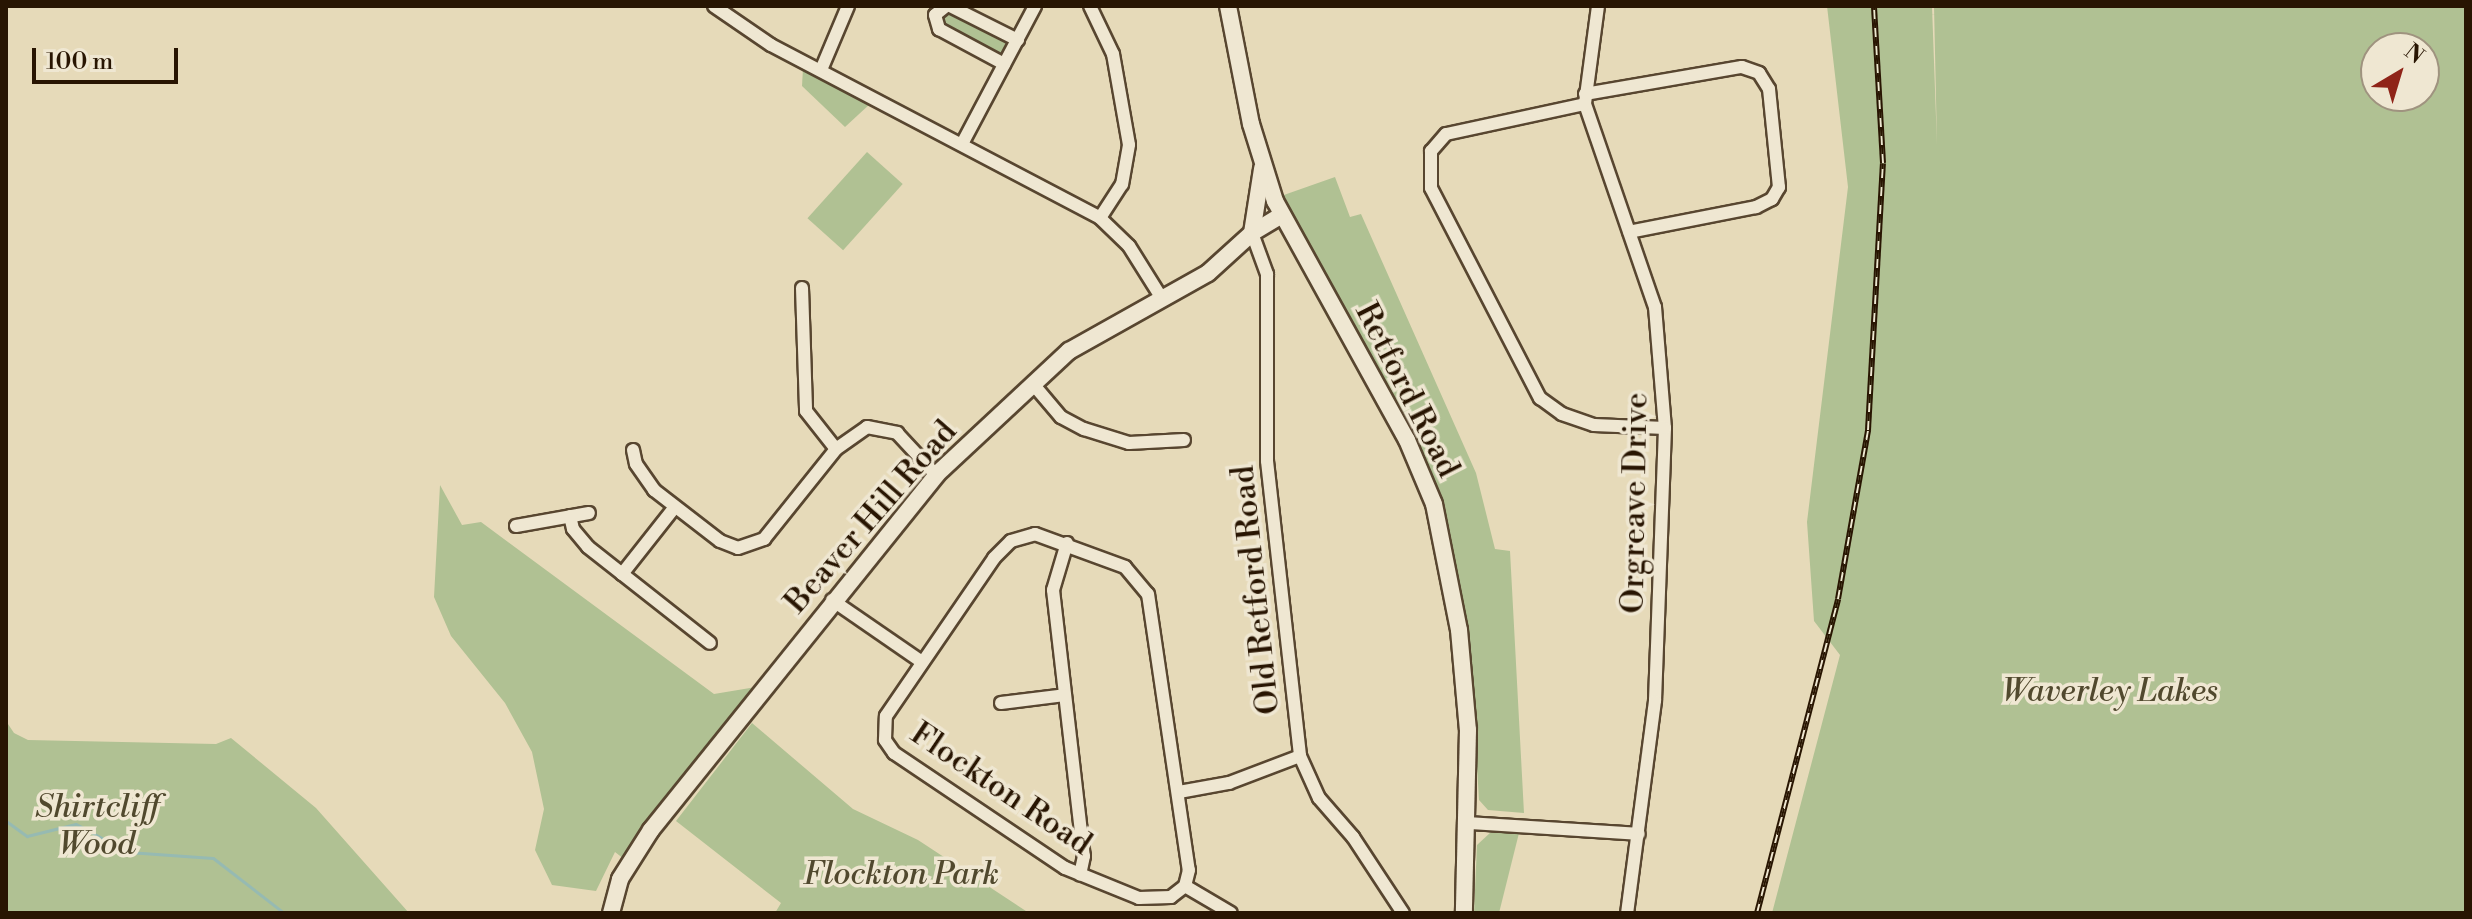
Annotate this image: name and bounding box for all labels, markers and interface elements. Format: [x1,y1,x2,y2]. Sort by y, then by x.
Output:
scale bar [36,32,182,82]
north arrow [2360,32,2440,112]
text: N [2399,38,2429,70]
text: 100 m [46,47,113,77]
street label: Retford Road [1347,296,1467,484]
street label: Orgreave Drive [1614,392,1656,614]
street label: Beaver Hill Road [777,413,965,621]
street label: Old Retford Road [1224,464,1288,716]
park label: Waverley Lakes [2002,672,2218,710]
street label: Flockton Road [903,714,1099,864]
park label: Shirtcliff Wood [35,789,159,864]
park label: Flockton Park [803,855,999,893]

